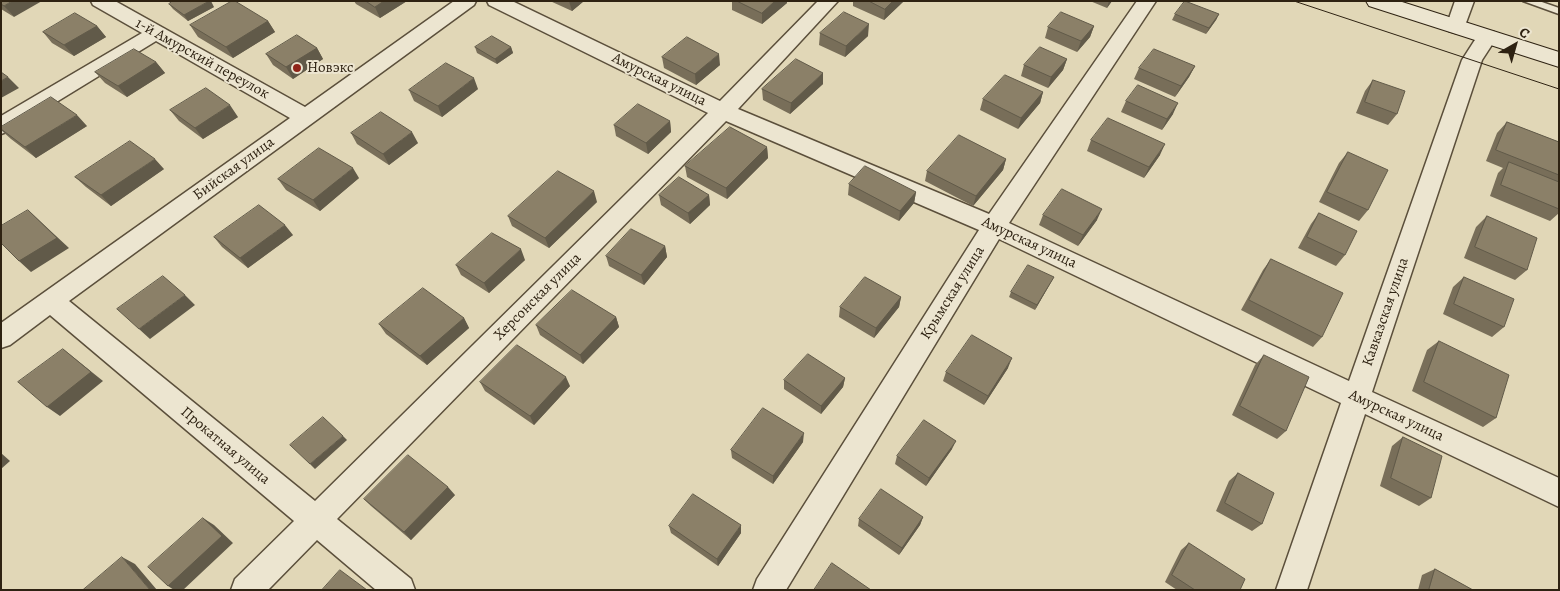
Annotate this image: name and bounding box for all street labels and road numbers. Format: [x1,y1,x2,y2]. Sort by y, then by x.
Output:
street label: 1-й Амурский переулок [132,15,272,103]
street label: Амурская улица [609,49,709,111]
street label: Бийская улица [190,134,278,204]
street label: Амурская улица [979,213,1079,273]
street label: Крымская улица [917,243,989,343]
street label: Херсонская улица [491,250,585,344]
street label: Кавказская улица [1359,255,1413,369]
street label: Амурская улица [1346,386,1446,446]
street label: Прокатная улица [177,403,273,489]

